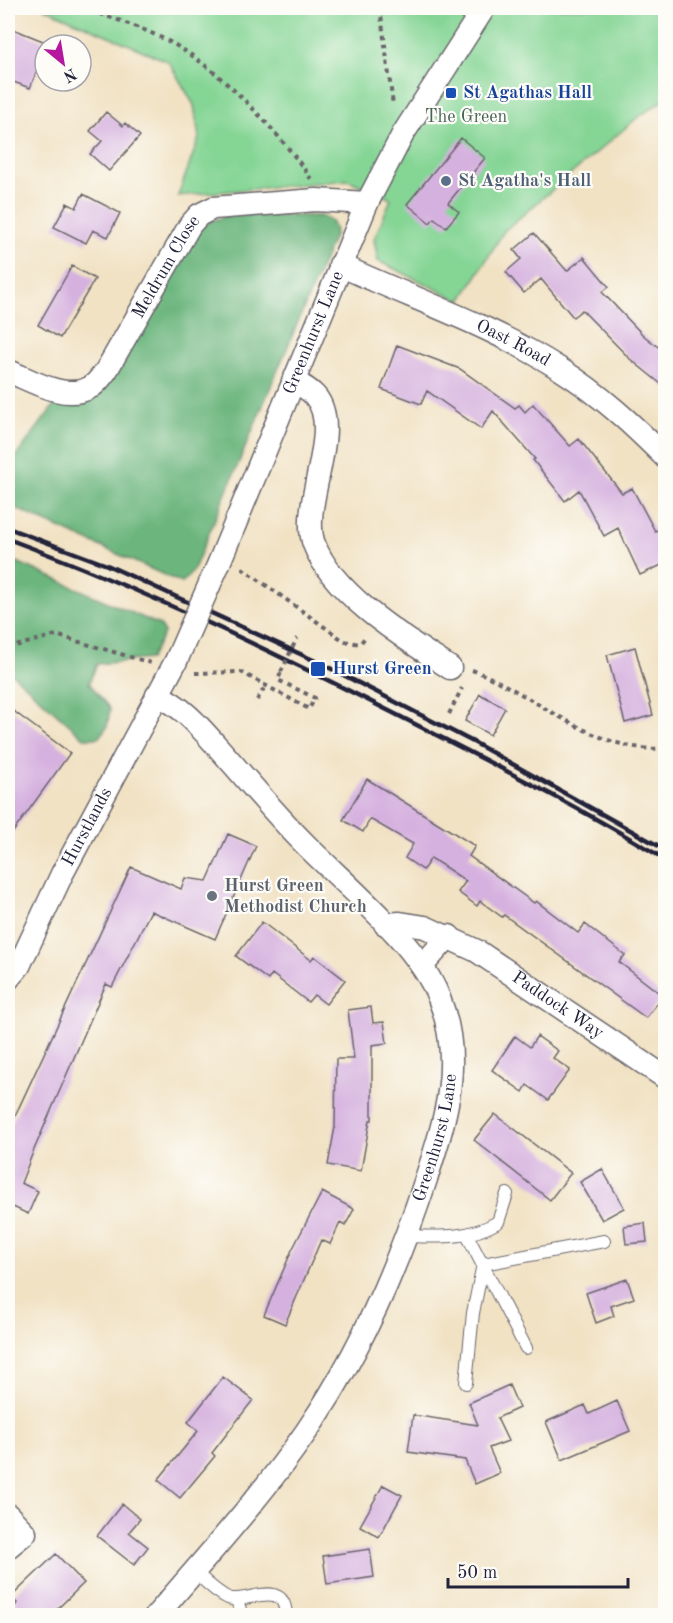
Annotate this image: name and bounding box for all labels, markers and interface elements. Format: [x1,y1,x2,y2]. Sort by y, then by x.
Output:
north arrow [33,33,93,93]
text: N [60,64,79,85]
place label: St Agathas Hall [463,84,593,102]
marker: St Agathas Hall [444,86,458,100]
park label: The Green [425,108,508,126]
place label: St Agatha's Hall [458,172,592,190]
marker: St Agatha's Hall [439,174,453,188]
street label: Meldrum Close [129,212,203,322]
street label: Greenhurst Lane [280,268,347,397]
street label: Oast Road [473,317,553,370]
marker: Hurst Green [309,660,327,678]
place label: Hurst Green [332,660,432,678]
street label: Hurstlands [59,785,116,869]
place label: Hurst Green Methodist Church [224,877,367,916]
marker: Hurst Green Methodist Church [205,889,219,903]
street label: Paddock Way [509,968,607,1043]
street label: Greenhurst Lane [410,1073,460,1204]
scale bar [448,1551,628,1589]
text: 50 m [457,1564,497,1582]

